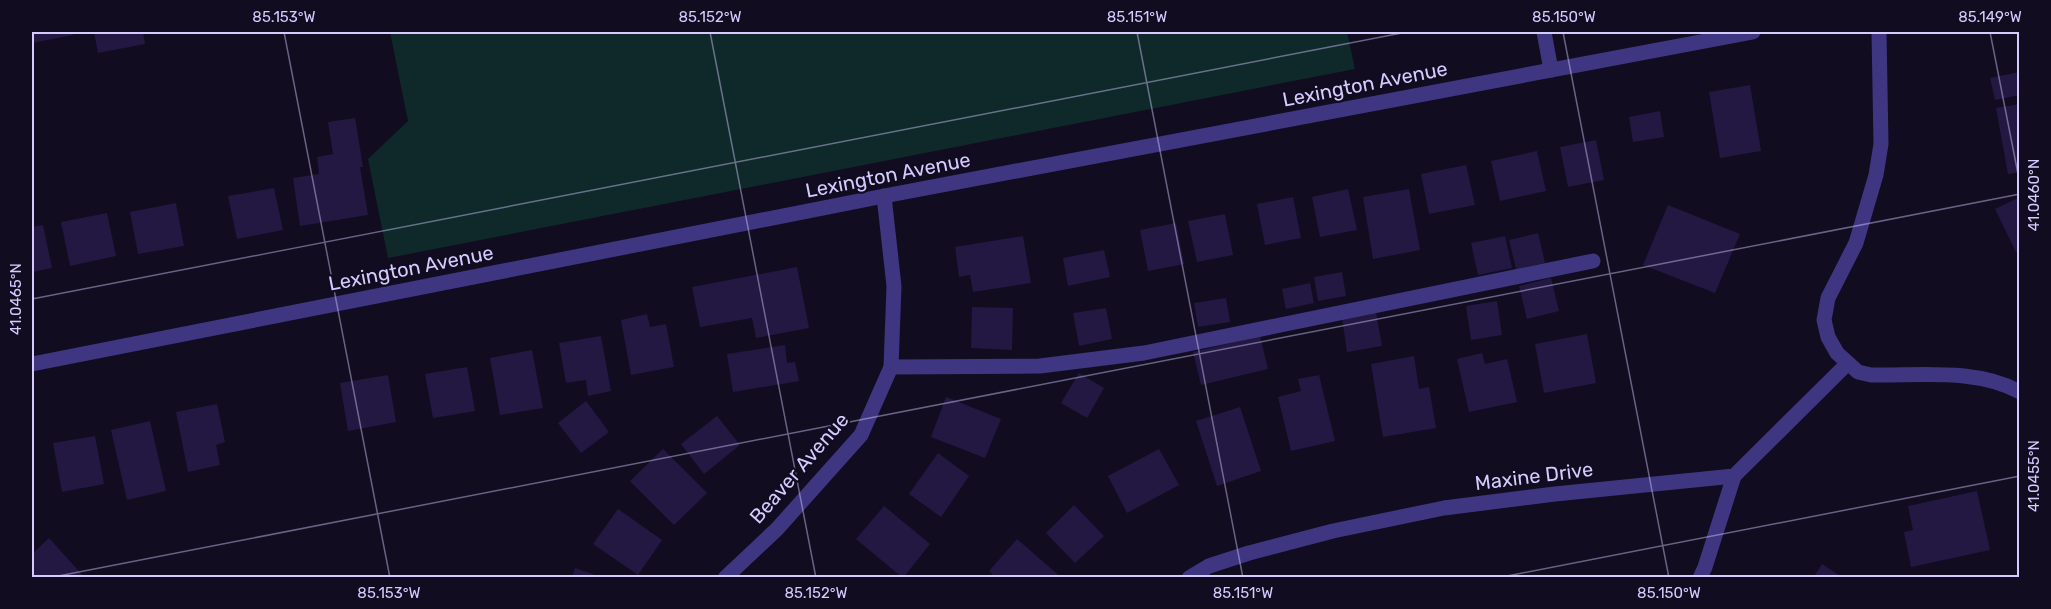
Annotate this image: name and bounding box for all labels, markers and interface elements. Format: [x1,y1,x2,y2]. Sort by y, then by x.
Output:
text: 85.153°W [252,8,316,26]
text: 85.152°W [678,8,742,26]
text: 85.151°W [1107,8,1167,26]
text: 85.150°W [1532,8,1596,26]
text: 85.149°W [1958,8,2022,26]
street label: Lexington Avenue [1280,56,1450,112]
street label: Lexington Avenue [803,147,973,203]
text: 41.0460°N [2025,159,2043,231]
street label: Lexington Avenue [326,240,496,296]
text: 41.0465°N [7,263,25,335]
street label: Beaver Avenue [744,408,854,528]
text: 41.0455°N [2025,440,2043,512]
street label: Maxine Drive [1474,457,1594,495]
text: 85.153°W [357,584,421,602]
text: 85.152°W [784,584,848,602]
text: 85.151°W [1213,584,1273,602]
text: 85.150°W [1637,584,1701,602]

